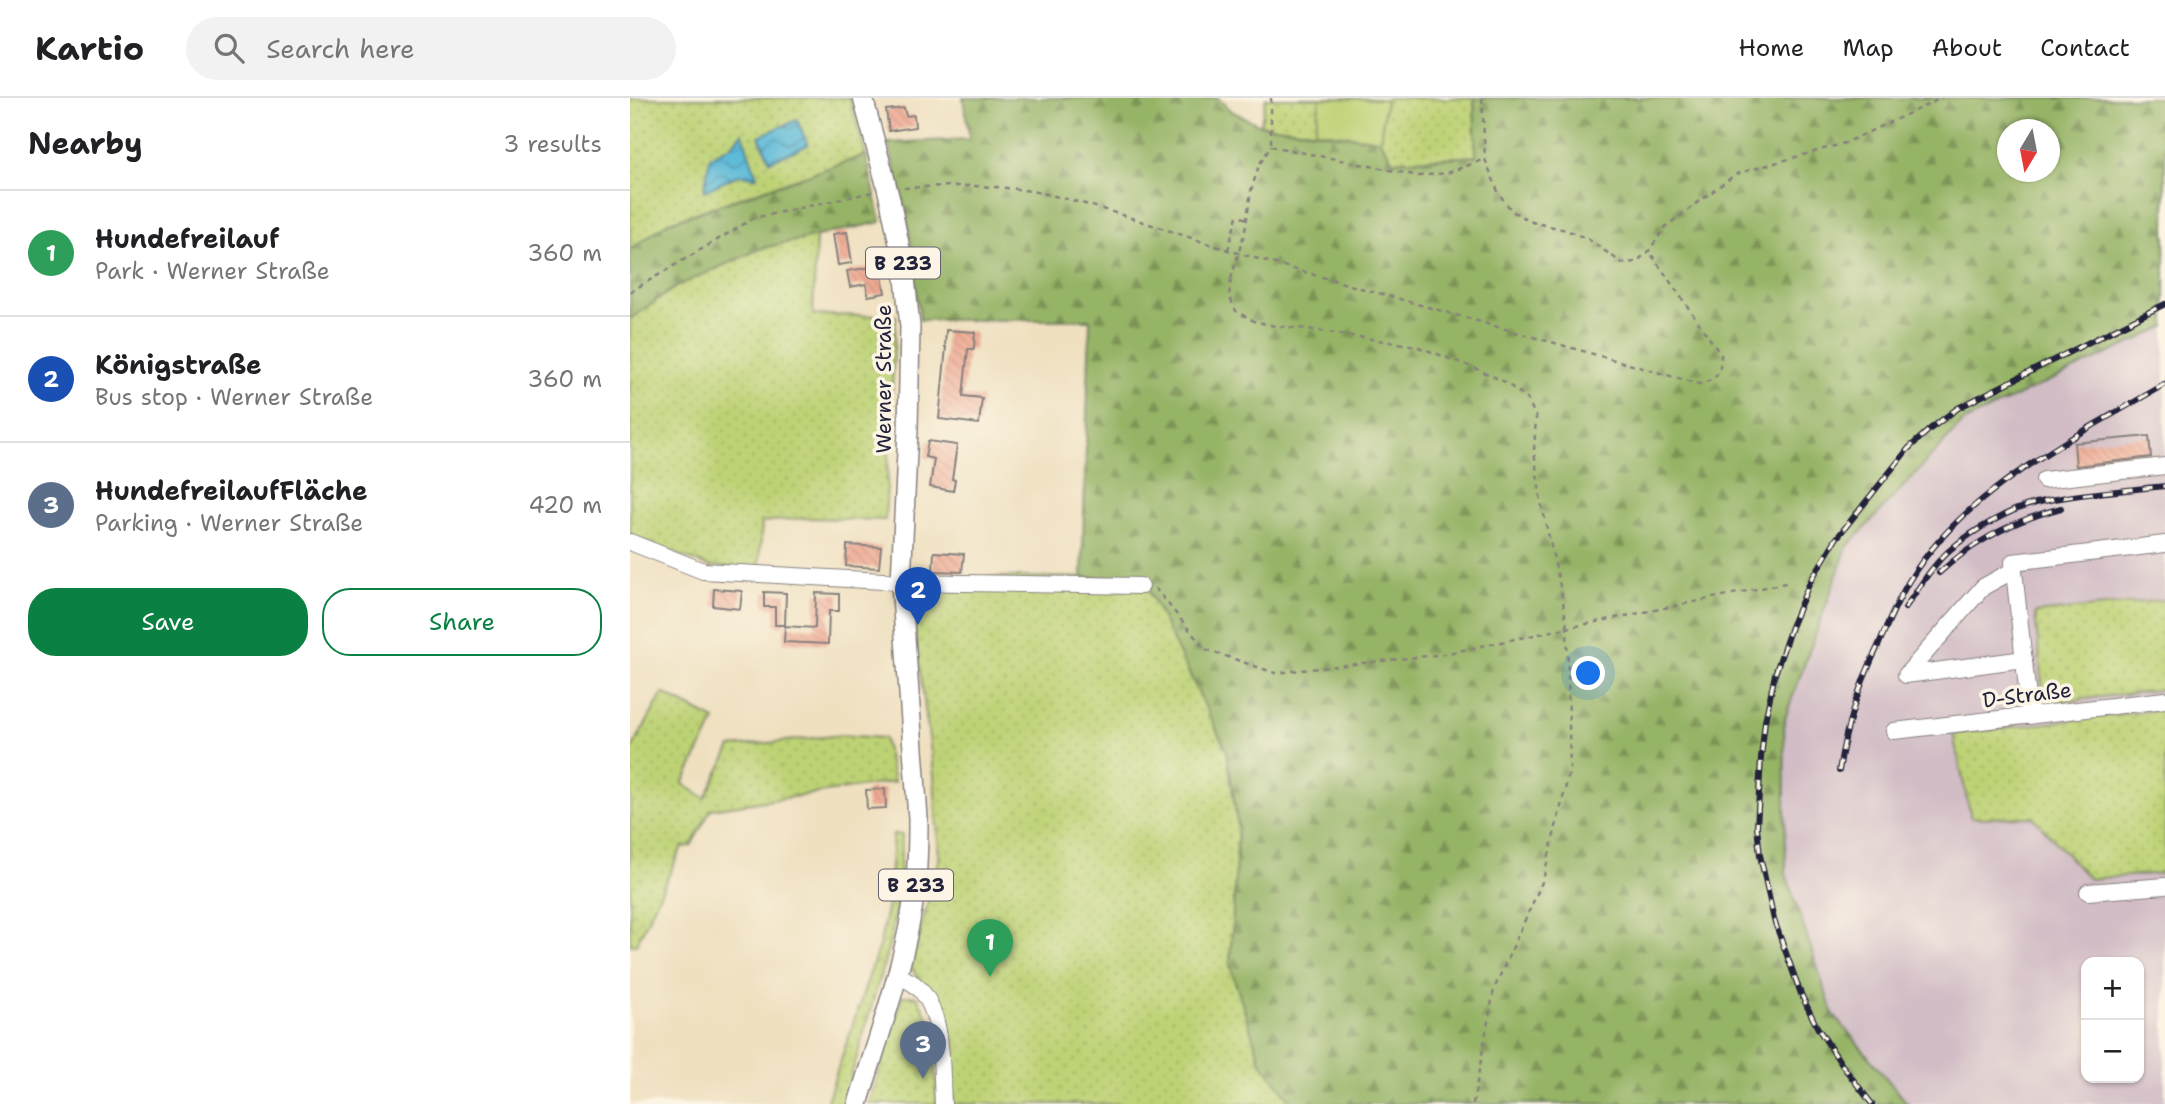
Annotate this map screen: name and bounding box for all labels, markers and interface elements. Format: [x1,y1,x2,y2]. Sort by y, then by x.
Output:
search box [186,17,676,80]
text: Kartio [35,26,144,71]
icon: search [210,29,248,67]
text: Search here [266,31,415,66]
text: Home [1738,32,1804,64]
text: Map [1842,32,1894,64]
text: About [1932,32,2002,64]
text: Contact [2040,32,2130,64]
north arrow [1997,119,2060,182]
text: Nearby [28,123,143,164]
text: 3 results [503,129,602,159]
text: Hundefreilauf [95,221,279,256]
text: 1 [46,238,56,268]
text: 360 m [527,238,602,268]
road number: B 233 [866,248,940,279]
text: Park · Werner Straße [95,256,330,286]
street label: Werner Straße [870,304,898,454]
text: Königstraße [95,347,262,382]
text: 2 [43,364,59,394]
text: 360 m [527,364,602,394]
text: Bus stop · Werner Straße [95,382,373,412]
text: HundefreilaufFläche [95,473,368,508]
text: 3 [43,490,59,520]
text: 420 m [528,490,602,520]
text: Parking · Werner Straße [95,508,363,538]
pin: 2 [895,567,941,625]
button: Save [28,588,308,656]
button: Share [322,588,602,656]
your location [1571,656,1605,690]
street label: D-Straße [1981,676,2073,714]
road number: B 233 [879,870,953,900]
pin: 1 [967,919,1013,977]
map controls [2081,957,2144,1083]
button: + [2081,957,2144,1020]
button: − [2081,1020,2144,1083]
pin: 3 [900,1021,946,1079]

